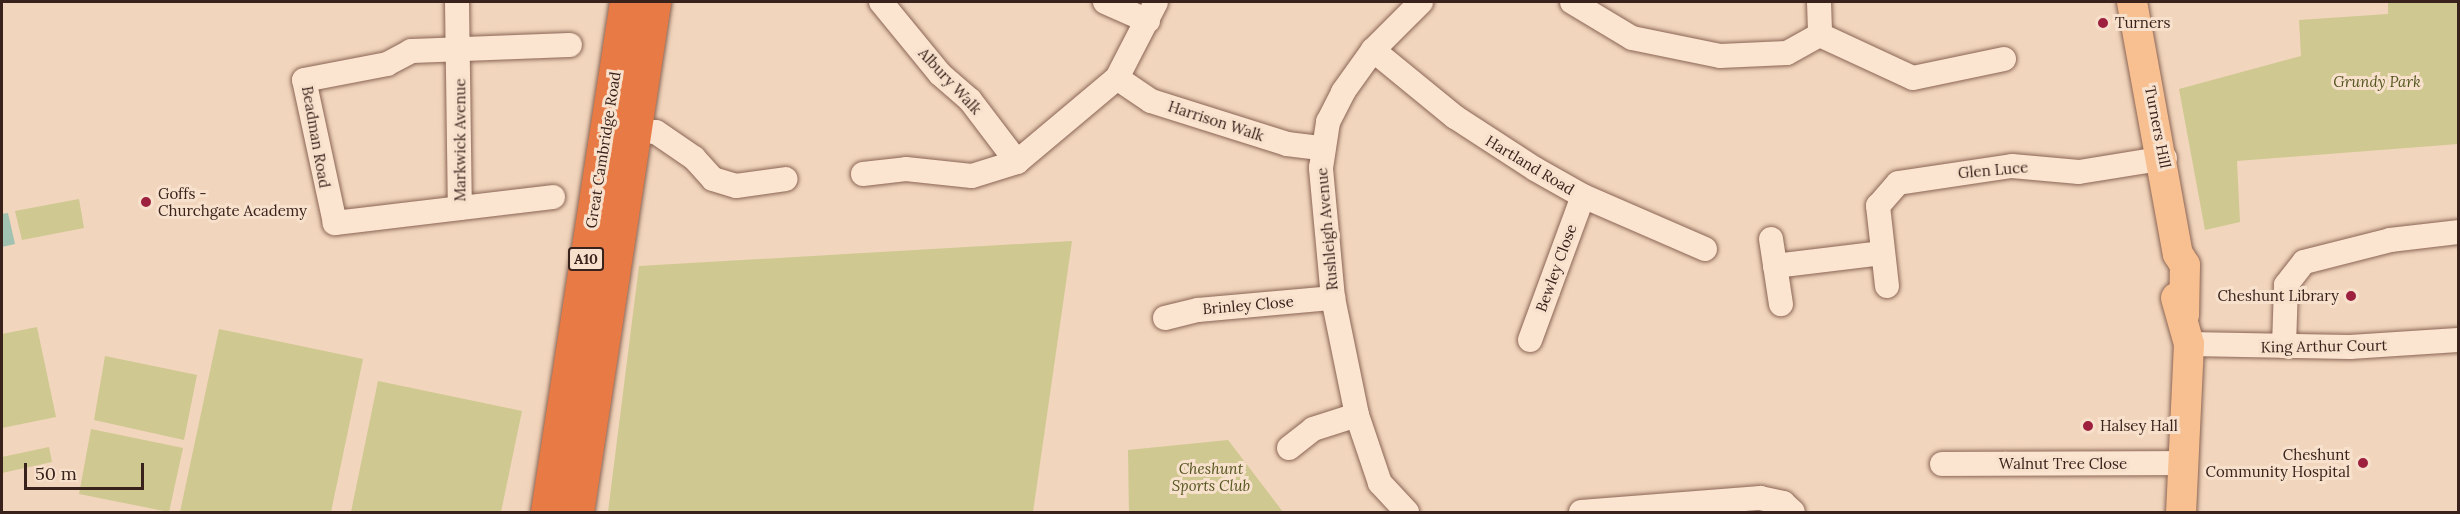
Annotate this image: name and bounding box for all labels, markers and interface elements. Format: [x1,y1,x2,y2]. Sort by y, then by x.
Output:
place label: Turners [2115,14,2170,32]
marker: Turners [2096,16,2110,30]
street label: Albury Walk [915,44,985,118]
street label: Great Cambridge Road [582,70,624,230]
park label: Grundy Park [2333,73,2421,91]
street label: Markwick Avenue [451,78,469,202]
street label: Turners Hill [2141,84,2175,170]
street label: Beadman Road [298,85,334,189]
street label: Harrison Walk [1166,97,1266,145]
street label: Hartland Road [1482,131,1578,199]
street label: Glen Luce [1957,158,2029,182]
street label: Rushleigh Avenue [1313,167,1341,291]
place label: Goffs - Churchgate Academy [158,184,307,219]
marker: Goffs - Churchgate Academy [139,195,153,209]
street label: Bewley Close [1532,222,1580,314]
road number: A10 [568,248,604,270]
place label: Cheshunt Library [2217,287,2339,305]
marker: Cheshunt Library [2344,289,2358,303]
street label: Brinley Close [1202,292,1294,318]
street label: King Arthur Court [2261,336,2387,356]
place label: Halsey Hall [2100,417,2178,435]
marker: Halsey Hall [2081,419,2095,433]
place label: Cheshunt Community Hospital [2206,445,2350,480]
scale bar [27,451,147,489]
marker: Cheshunt Community Hospital [2354,454,2372,472]
street label: Walnut Tree Close [1999,455,2127,473]
park label: Cheshunt Sports Club [1172,459,1250,494]
text: 50 m [35,462,77,485]

